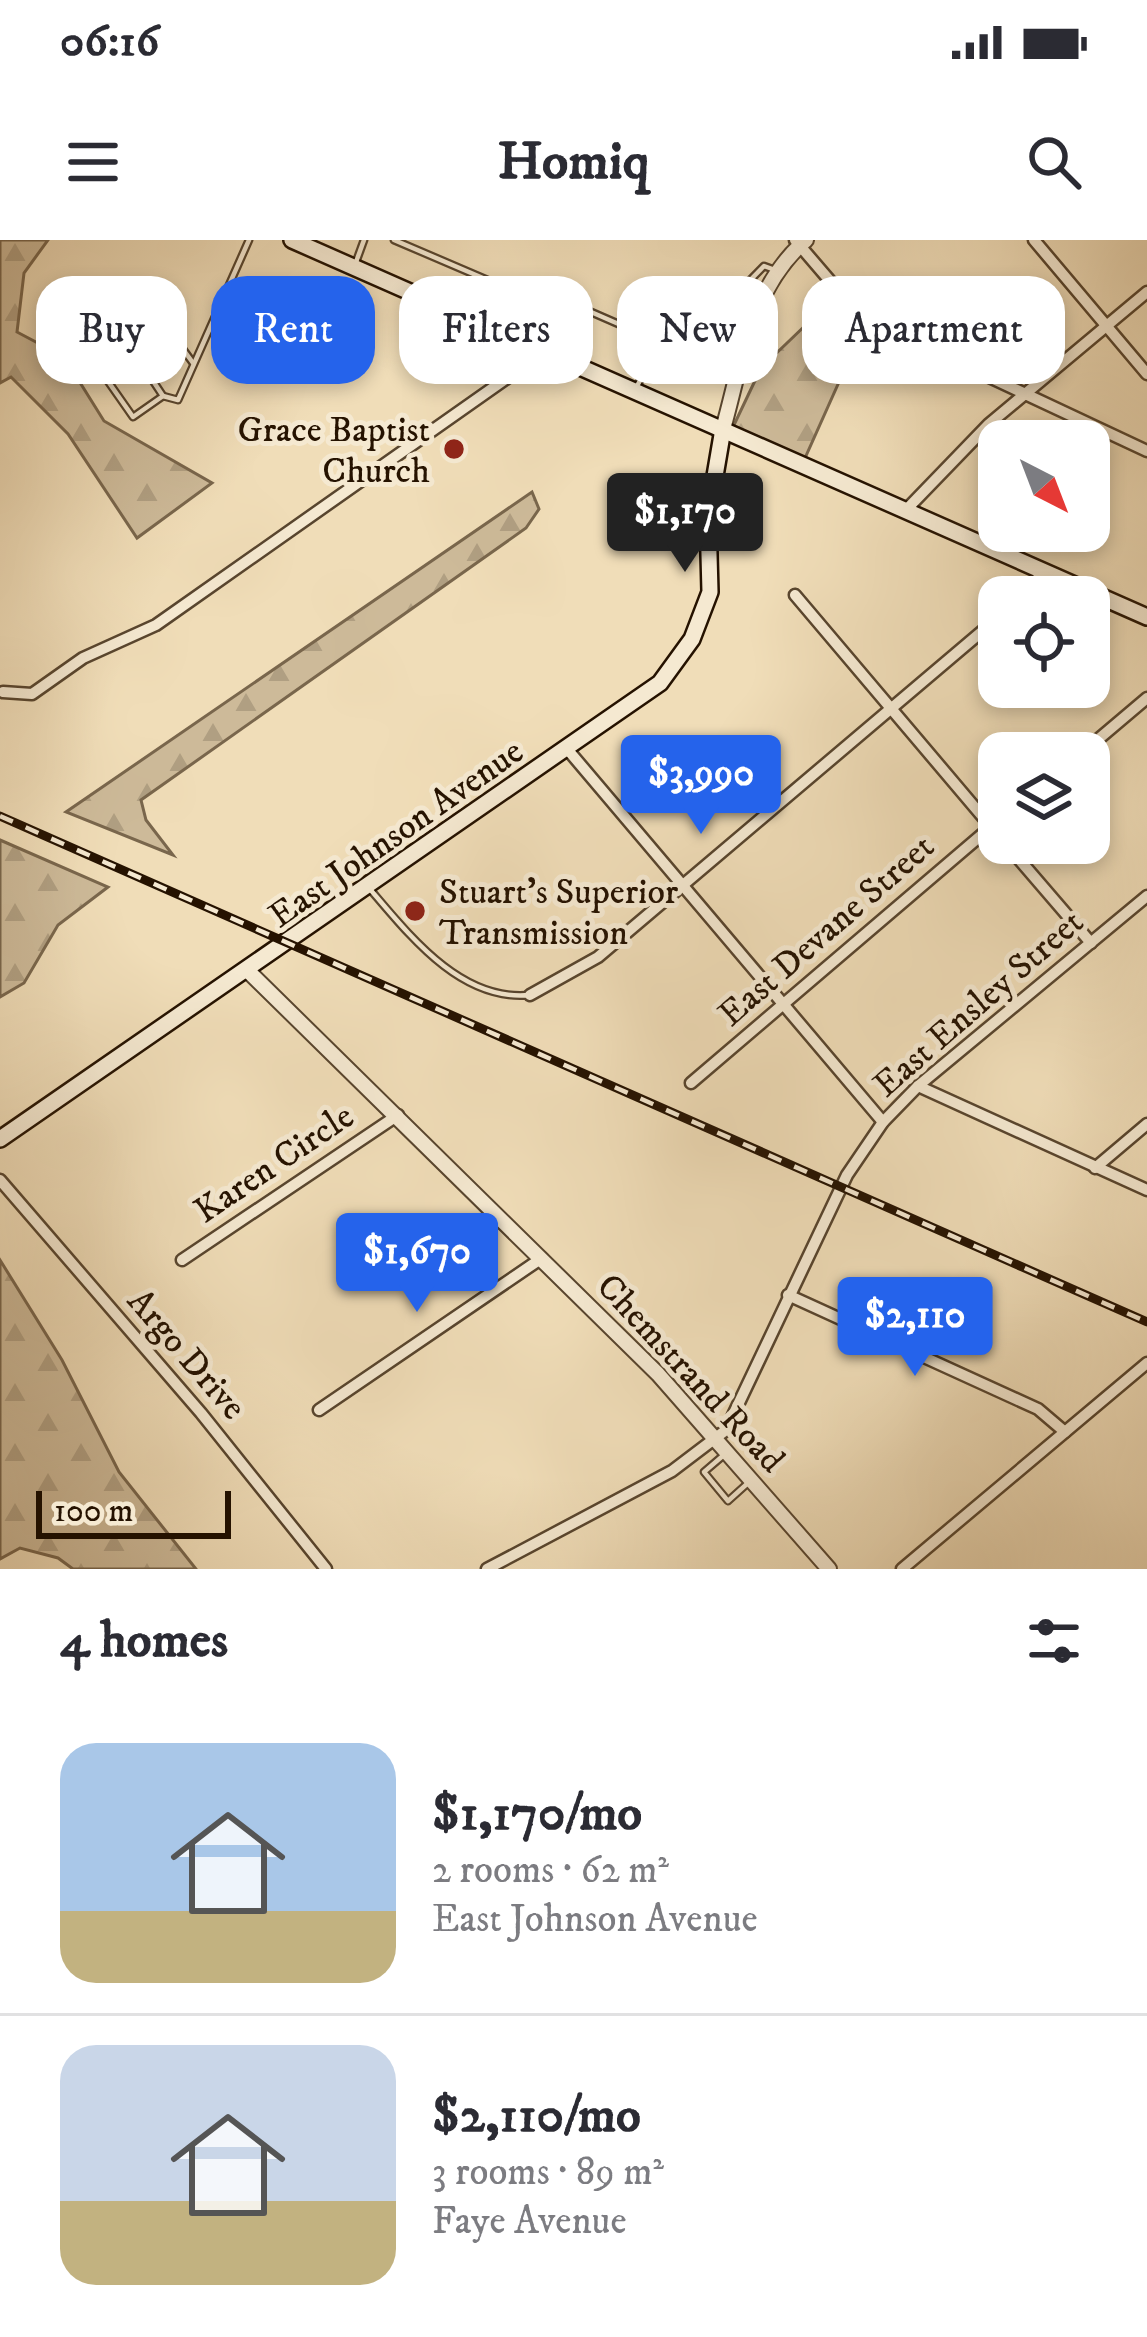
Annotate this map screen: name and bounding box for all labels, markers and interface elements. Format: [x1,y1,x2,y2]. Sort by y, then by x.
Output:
text: 06:16 [60,14,159,70]
icon: menu [60,129,126,195]
text: Homiq [498,129,649,196]
icon: search [1021,129,1087,195]
chip: Buy [36,276,187,384]
chip: Rent [211,276,375,384]
chip: Filters [399,276,593,384]
chip: New [617,276,778,384]
chip: Apartment [802,276,1065,384]
place label: Grace Baptist Church [238,408,430,494]
north arrow [978,420,1110,552]
map controls [978,420,1110,864]
marker: Grace Baptist Church [441,436,467,462]
pin: $1,170 [587,473,783,575]
text: $1,170 [634,487,736,536]
button: locate [978,576,1110,708]
street label: East Johnson Avenue [260,729,532,939]
button: layers [978,732,1110,864]
pin: $3,990 [603,735,799,837]
text: $3,990 [648,749,754,798]
street label: East Devane Street [709,825,944,1037]
place label: Stuart's Superior Transmission [439,870,679,956]
marker: Stuart's Superior Transmission [402,898,428,924]
street label: East Ensley Street [864,900,1093,1107]
street label: Karen Circle [186,1094,363,1234]
pin: $1,670 [319,1213,515,1315]
text: $1,670 [363,1227,471,1276]
street label: Chemstrand Road [586,1265,794,1483]
pin: $2,110 [817,1277,1013,1379]
street label: Argo Drive [117,1280,255,1429]
text: $2,110 [865,1291,965,1340]
scale bar [36,1485,231,1538]
text: 100 m [54,1491,133,1532]
icon: filters [1021,1608,1087,1674]
text: 4 homes [60,1609,228,1673]
text: $1,170/mo [432,1782,642,1846]
icon: home [156,1791,300,1935]
text: 2 rooms · 62 m² [432,1846,669,1895]
text: East Johnson Avenue [432,1895,758,1944]
text: $2,110/mo [432,2084,641,2148]
icon: home [156,2093,300,2237]
text: 3 rooms · 89 m² [432,2148,664,2197]
text: Faye Avenue [432,2197,627,2246]

